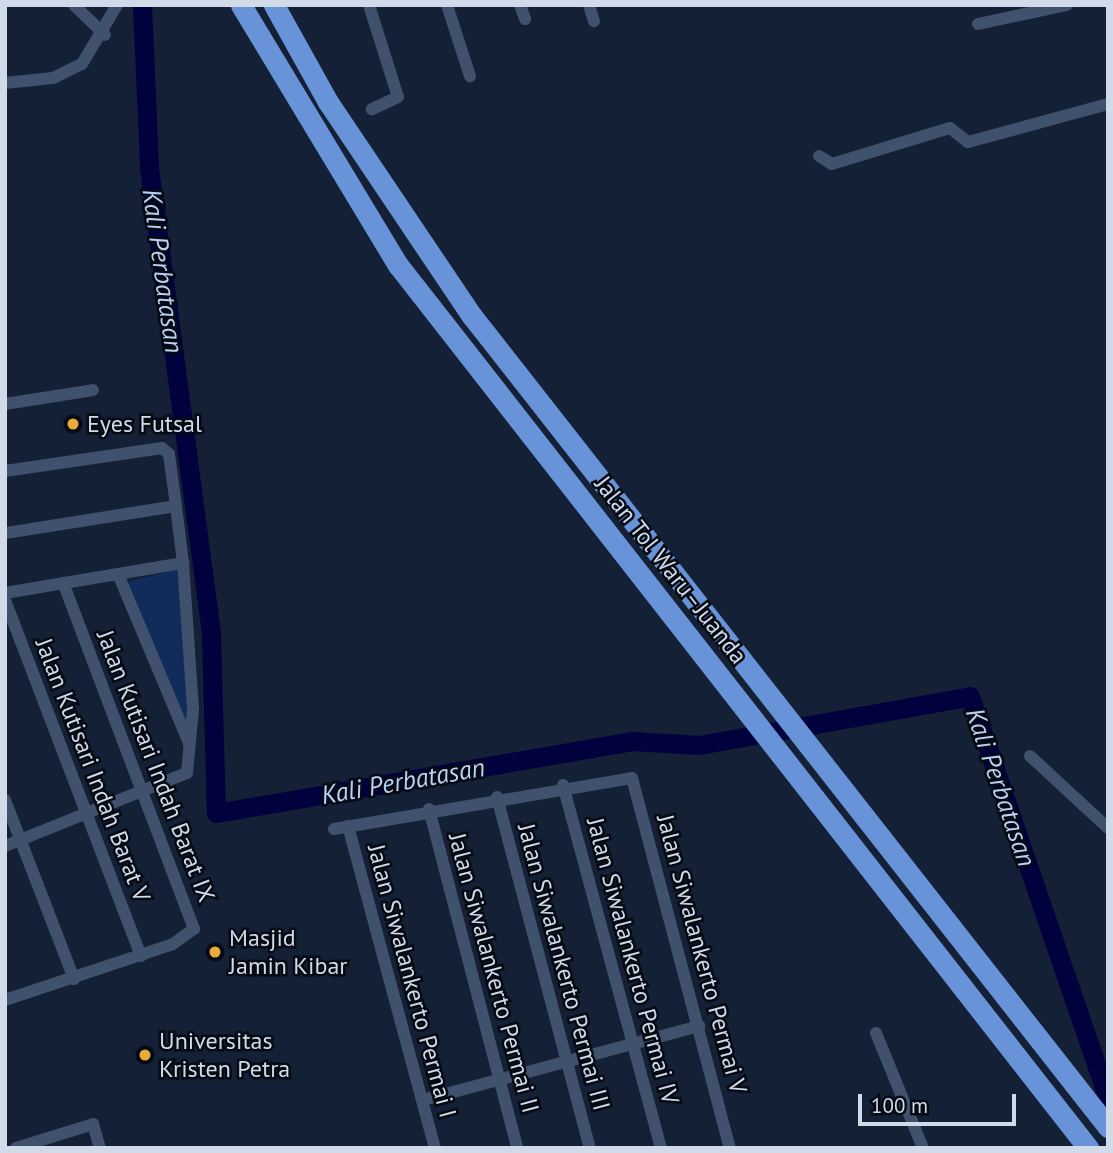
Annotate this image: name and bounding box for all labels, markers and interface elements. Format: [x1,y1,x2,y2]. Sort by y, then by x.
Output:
water label: Kali Perbatasan [136,187,190,355]
place label: Eyes Futsal [87,410,202,438]
marker: Eyes Futsal [65,416,81,432]
street label: Jalan Tol Waru–Juanda [588,470,754,670]
street label: Jalan Kutisari Indah Barat IX [91,626,221,906]
street label: Jalan Kutisari Indah Barat V [29,634,157,906]
water label: Kali Perbatasan [959,704,1043,870]
water label: Kali Perbatasan [319,751,487,811]
street label: Jalan Siwalankerto Permai V [651,811,753,1097]
street label: Jalan Siwalankerto Permai IV [581,815,685,1107]
street label: Jalan Siwalankerto Permai III [512,821,616,1113]
street label: Jalan Siwalankerto Permai II [443,830,545,1116]
street label: Jalan Siwalankerto Permai I [362,841,462,1121]
place label: Masjid Jamin Kibar [229,924,347,980]
marker: Masjid Jamin Kibar [207,944,223,960]
place label: Universitas Kristen Petra [159,1027,290,1083]
marker: Universitas Kristen Petra [137,1047,153,1063]
scale bar [861,1080,1018,1124]
text: 100 m [871,1092,928,1119]

